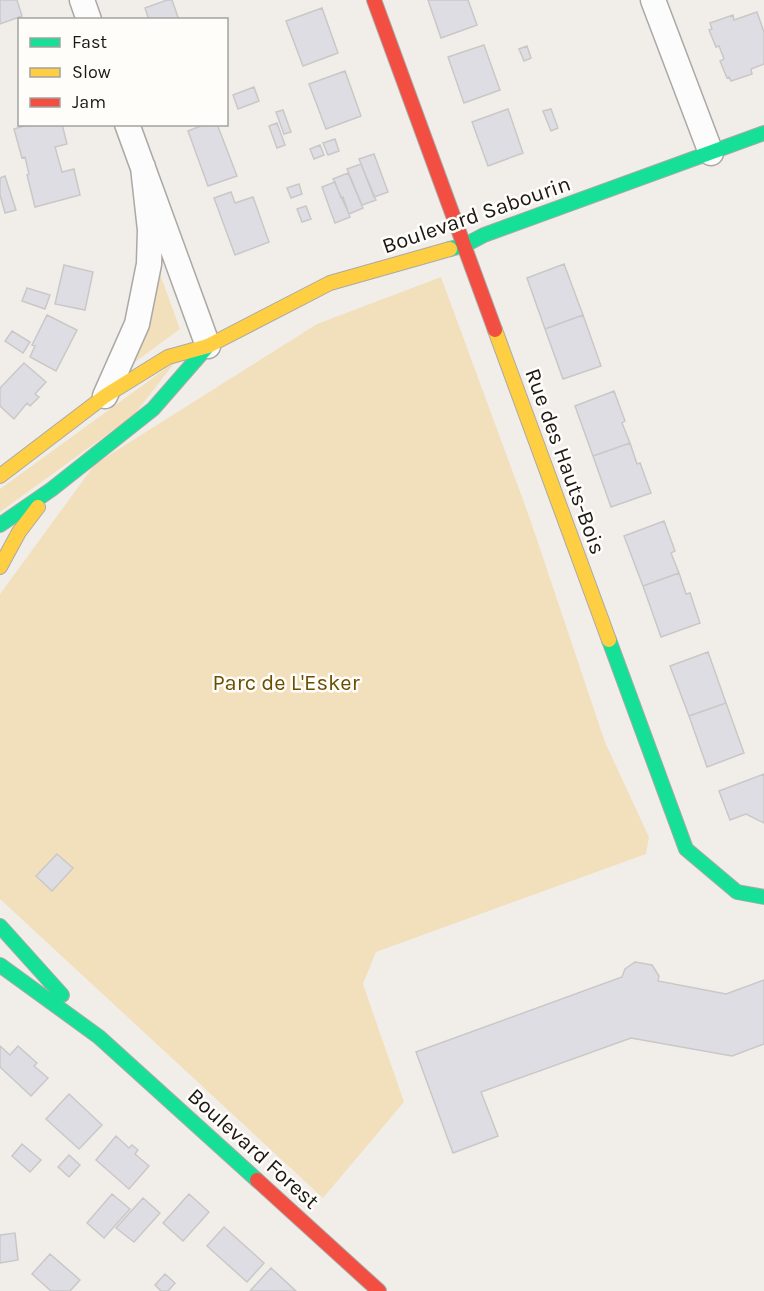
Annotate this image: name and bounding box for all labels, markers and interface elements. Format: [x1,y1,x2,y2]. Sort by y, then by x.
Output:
legend [18,18,228,126]
text: Fast [72,31,107,53]
text: Slow [72,61,111,83]
text: Jam [72,91,106,113]
street label: Boulevard Sabourin [379,171,574,259]
street label: Rue des Hauts-Bois [519,365,611,558]
park label: Parc de L'Esker [212,670,360,696]
street label: Boulevard Forest [182,1083,324,1215]

